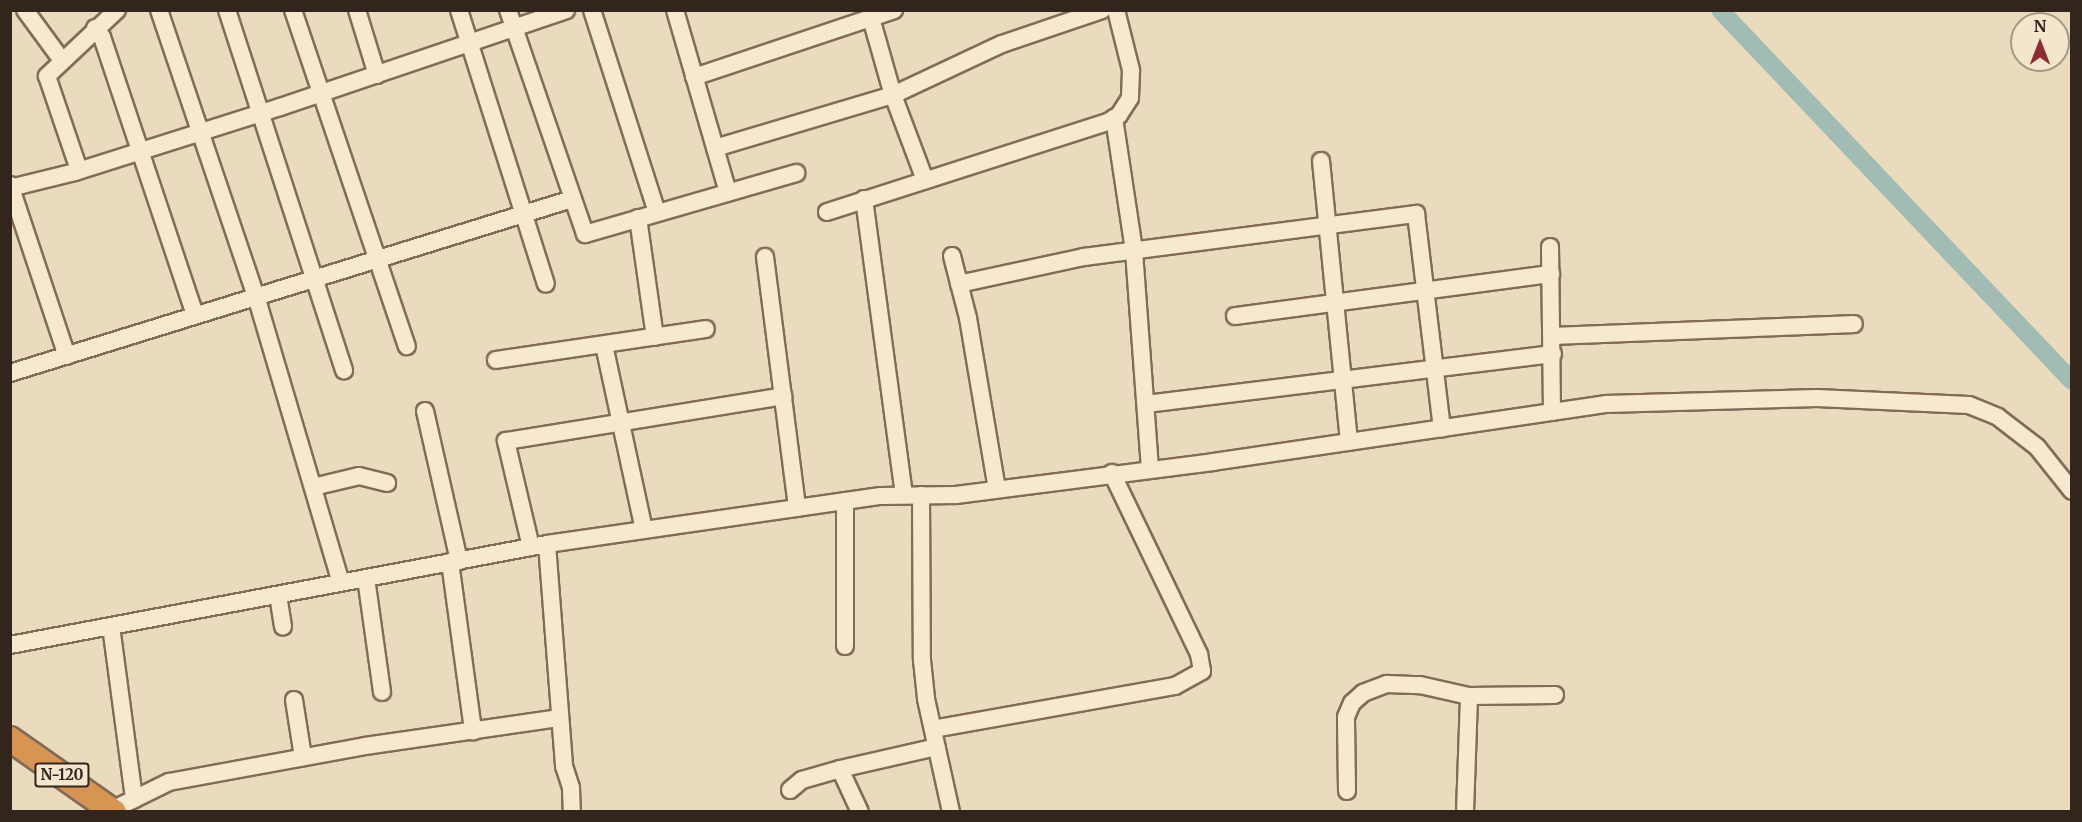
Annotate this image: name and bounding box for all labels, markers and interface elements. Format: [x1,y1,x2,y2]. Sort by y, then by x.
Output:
north arrow [2010,12,2070,72]
text: N [2034,16,2046,36]
road number: N-120 [34,763,90,787]

